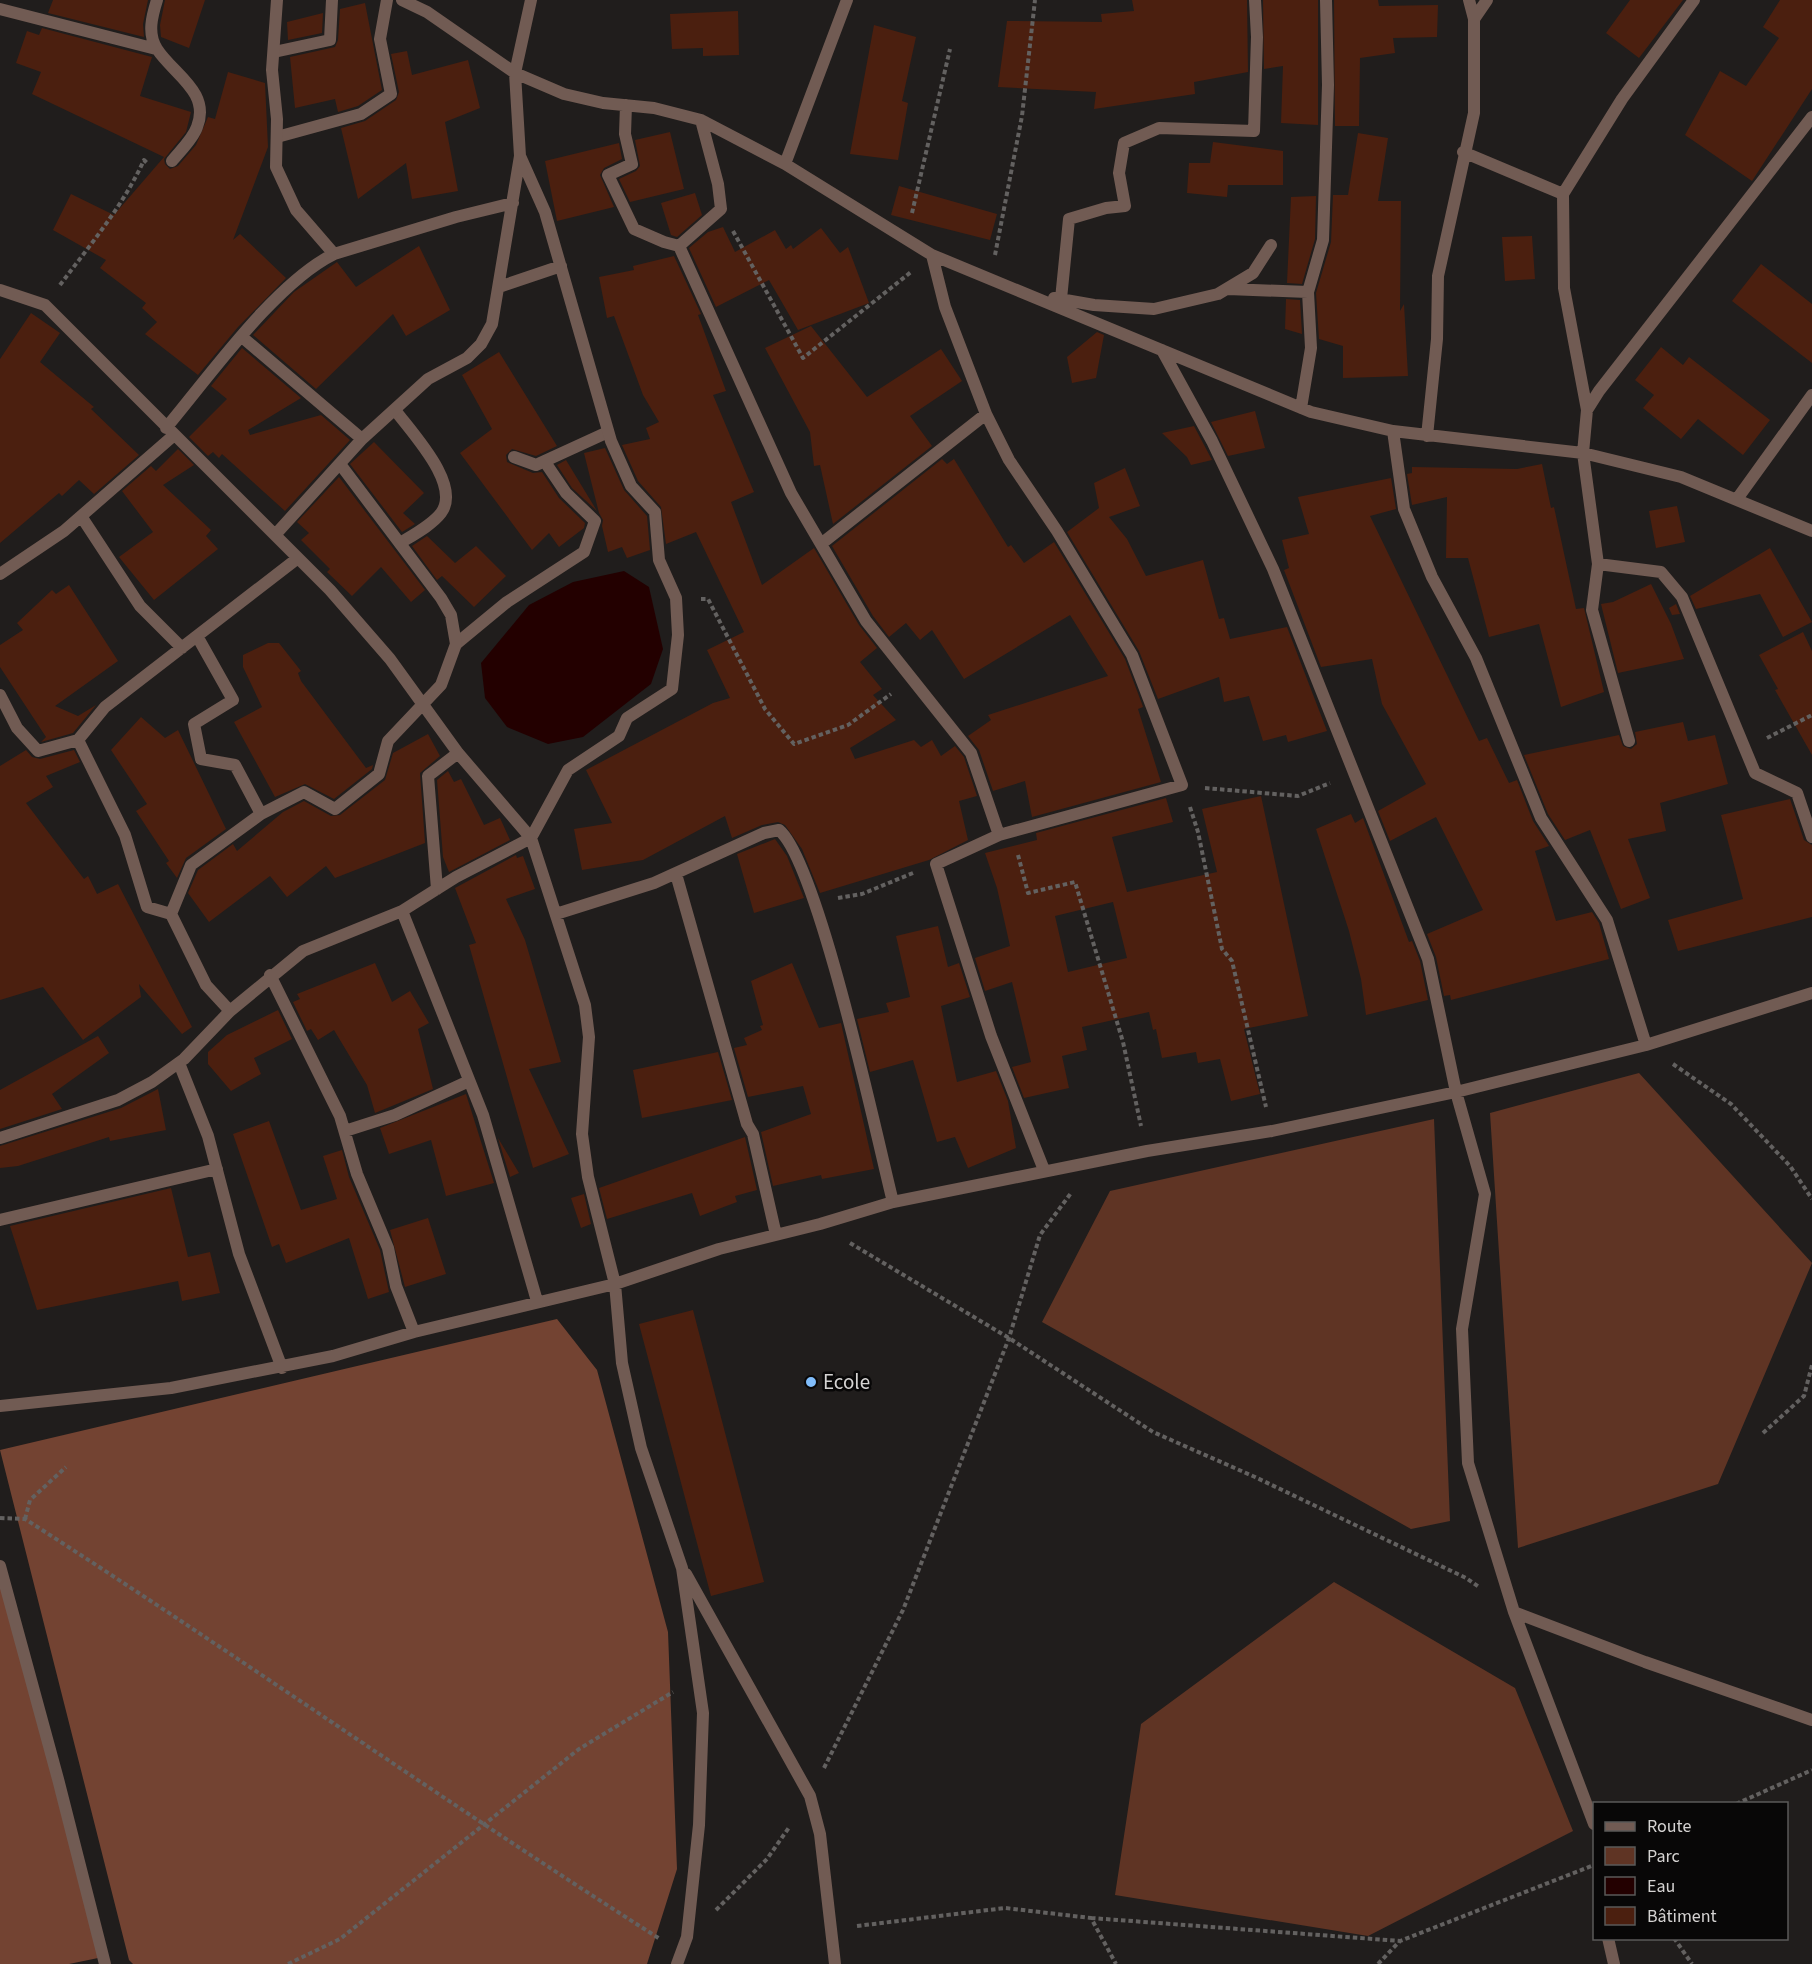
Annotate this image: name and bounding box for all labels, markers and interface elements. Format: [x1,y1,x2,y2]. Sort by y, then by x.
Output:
place label: Ecole [823,1367,870,1397]
marker: Ecole [804,1375,818,1389]
legend [1593,1802,1788,1940]
text: Route [1647,1814,1691,1839]
text: Parc [1647,1844,1680,1869]
text: Eau [1647,1874,1675,1899]
text: Bâtiment [1647,1904,1717,1929]

